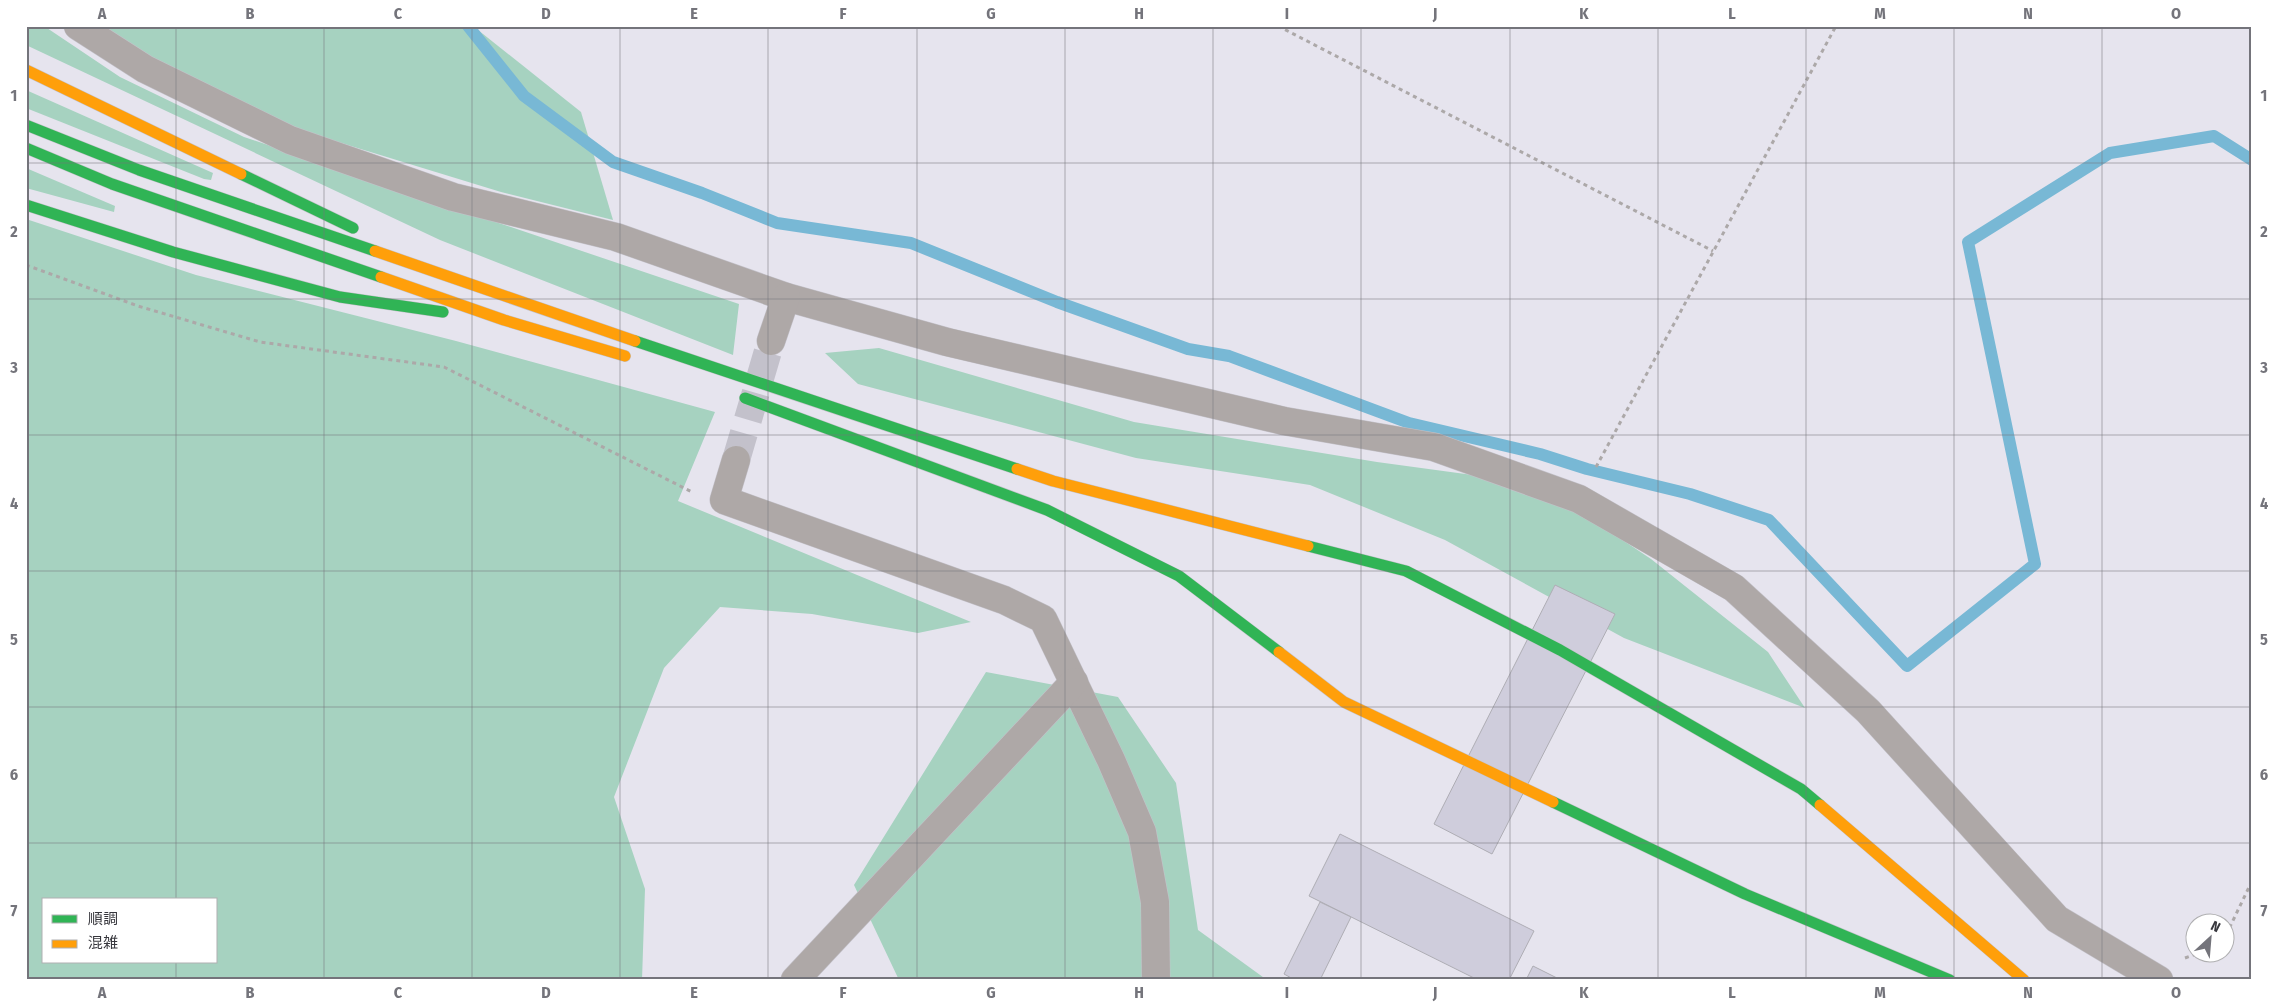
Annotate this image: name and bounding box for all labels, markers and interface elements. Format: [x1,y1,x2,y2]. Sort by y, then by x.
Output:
text: A [97,4,107,23]
text: B [246,4,255,23]
text: C [394,4,403,23]
text: D [541,4,551,23]
text: E [690,4,698,23]
text: F [839,4,847,23]
text: G [986,4,996,23]
text: H [1134,4,1144,23]
text: I [1285,4,1289,23]
text: J [1432,4,1437,23]
text: K [1579,4,1589,23]
text: L [1728,4,1736,23]
text: M [1874,4,1886,23]
text: N [2023,4,2033,23]
text: O [2171,4,2181,23]
text: 1 [11,86,17,105]
text: 1 [2261,86,2267,105]
text: 2 [9,222,18,241]
text: 2 [2259,222,2268,241]
text: 3 [9,358,18,377]
text: 3 [2259,358,2268,377]
text: 4 [10,494,18,513]
text: 4 [2260,494,2268,513]
text: 5 [10,630,18,649]
text: 5 [2260,630,2268,649]
text: 6 [10,765,18,784]
text: 6 [2260,765,2268,784]
legend [42,898,218,964]
text: 7 [11,901,18,920]
text: 7 [2261,901,2268,920]
text: 順調 [88,910,118,928]
north arrow [2186,914,2236,964]
text: N [2208,917,2223,936]
text: 混雑 [88,934,118,952]
text: A [97,983,107,1002]
text: B [246,983,255,1002]
text: C [394,983,403,1002]
text: D [541,983,551,1002]
text: E [690,983,698,1002]
text: F [839,983,847,1002]
text: G [986,983,996,1002]
text: H [1134,983,1144,1002]
text: I [1285,983,1289,1002]
text: J [1432,983,1437,1002]
text: K [1579,983,1589,1002]
text: L [1728,983,1736,1002]
text: M [1874,983,1886,1002]
text: N [2023,983,2033,1002]
text: O [2171,983,2181,1002]

